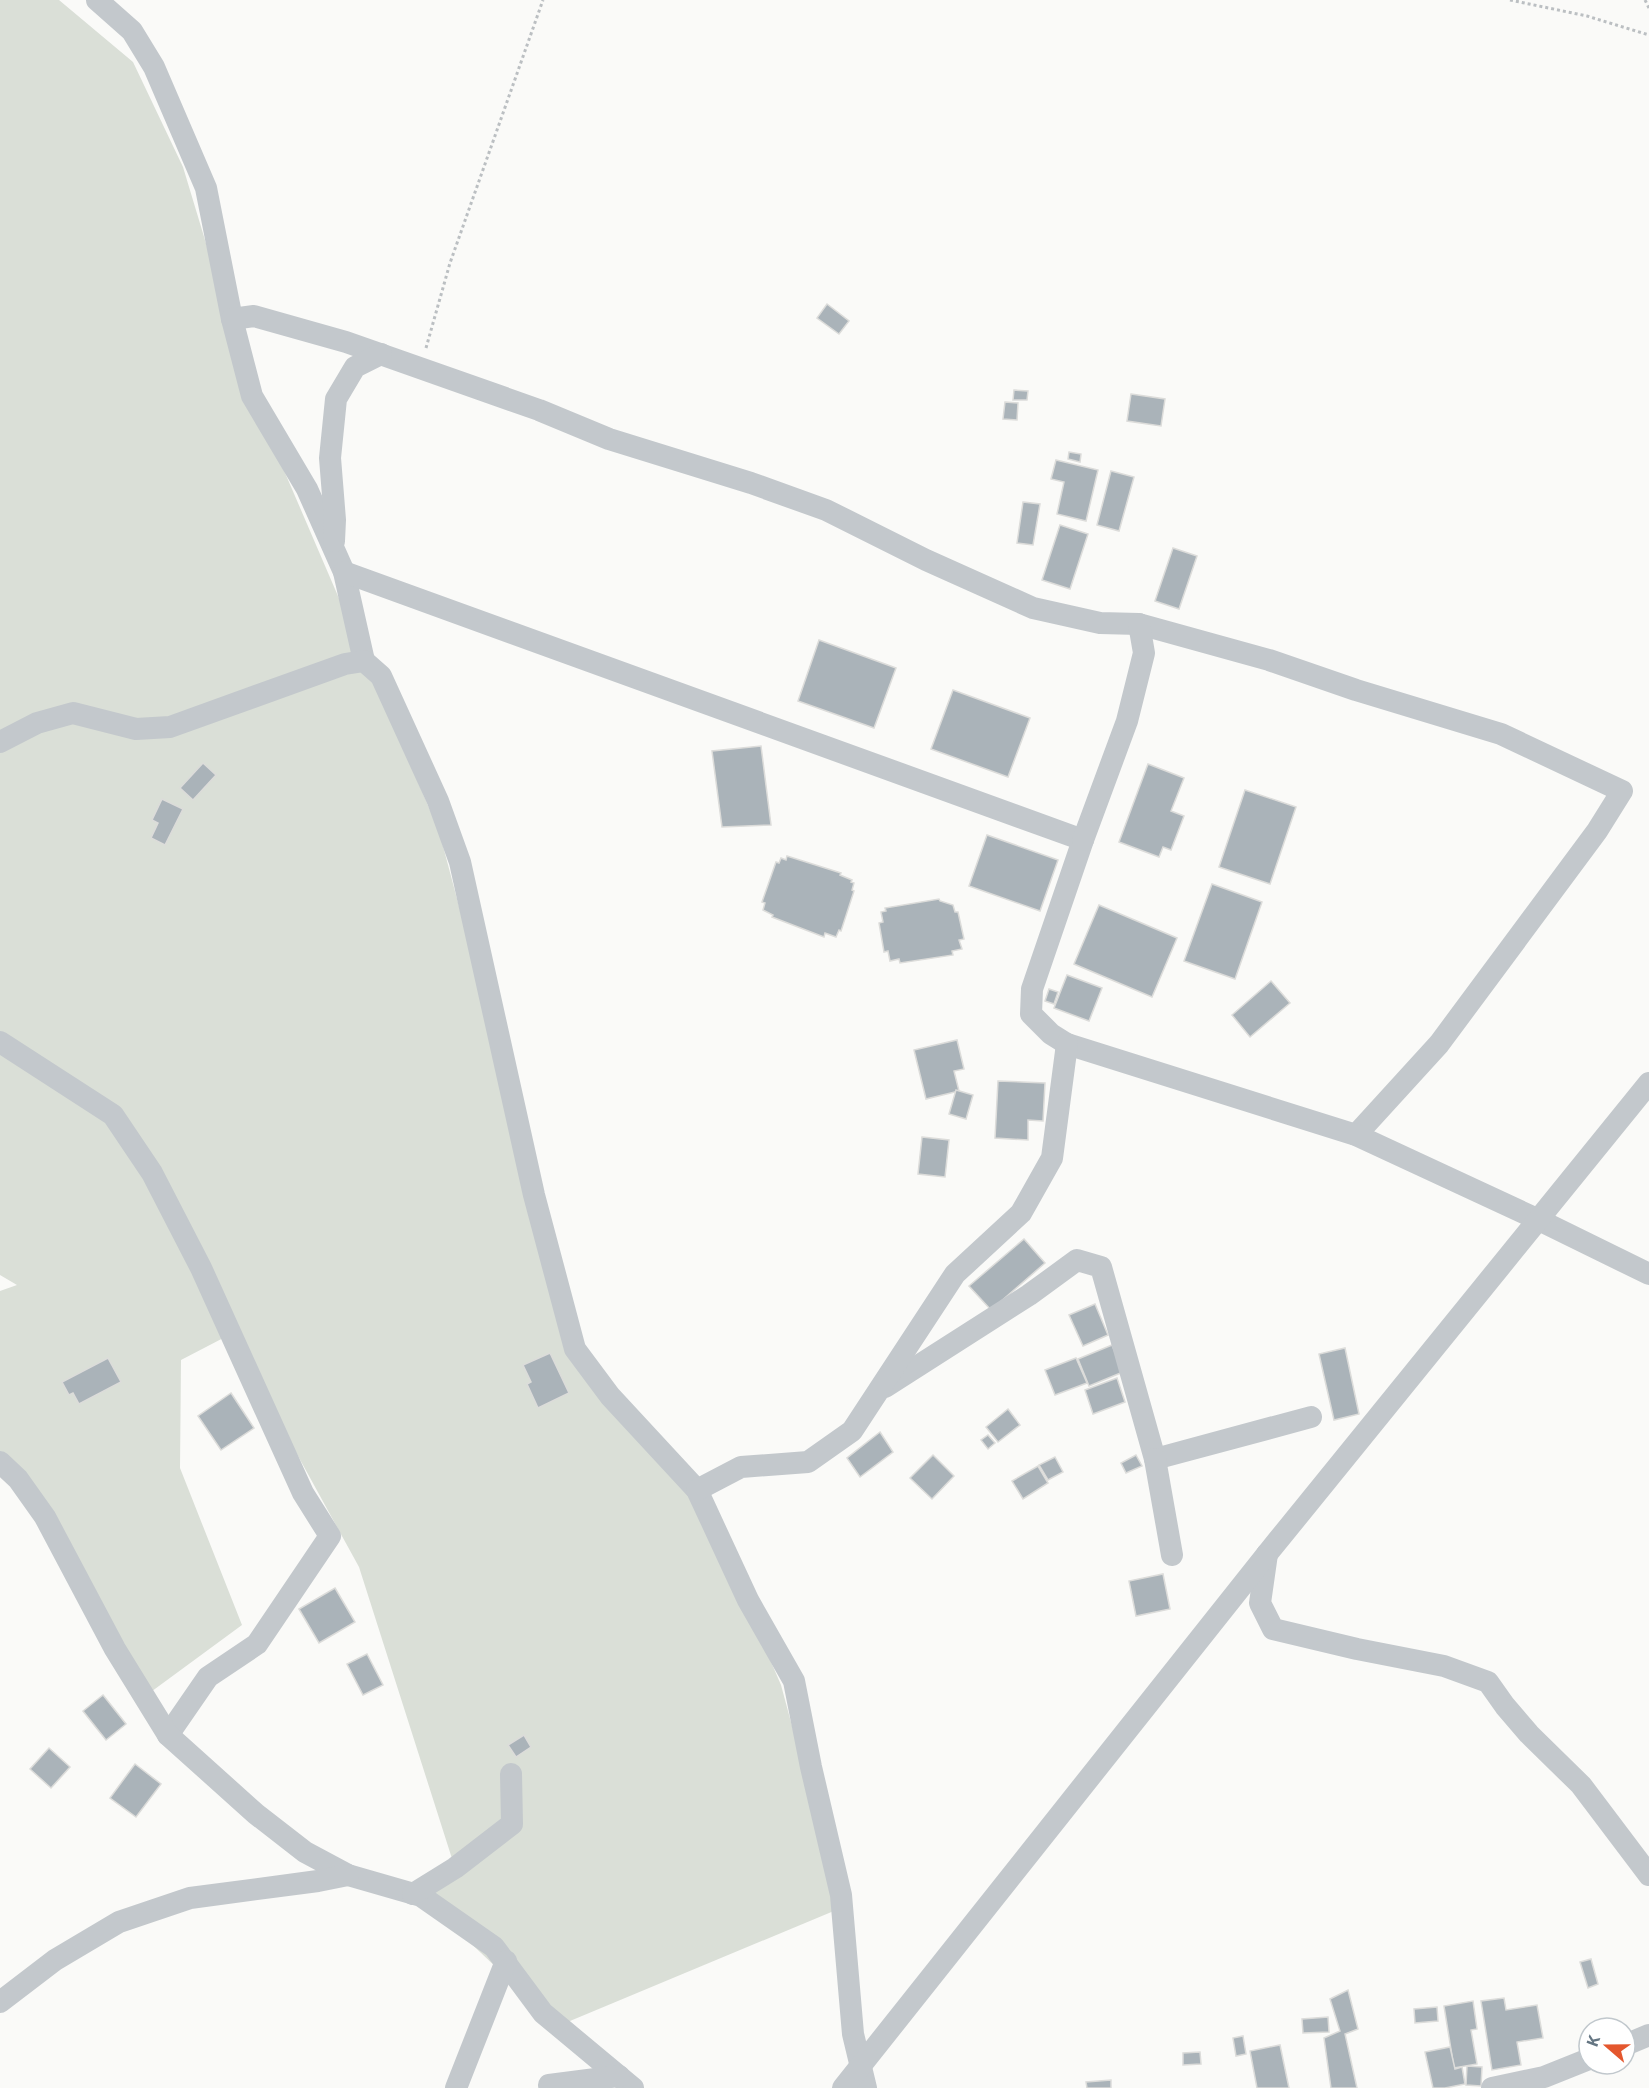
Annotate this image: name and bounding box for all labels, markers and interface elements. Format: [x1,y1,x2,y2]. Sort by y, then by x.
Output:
north arrow [1577,2016,1637,2076]
text: K [1581,2032,1605,2050]

